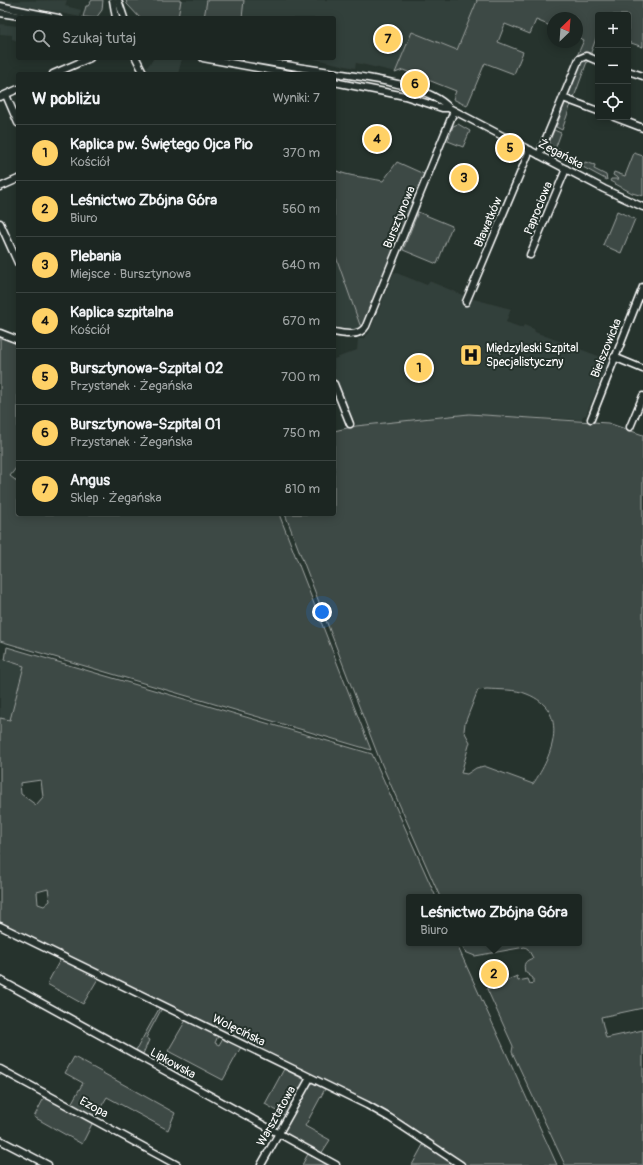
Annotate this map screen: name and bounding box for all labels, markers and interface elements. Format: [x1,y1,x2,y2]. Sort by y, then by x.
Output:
north arrow [547,12,583,48]
map controls [595,12,631,120]
button: + [595,12,631,48]
search box [16,16,336,60]
pin: 7 [375,24,401,54]
icon: search [30,27,52,49]
text: Szukaj tutaj [62,29,136,48]
button: − [595,48,631,84]
pin: 6 [402,69,428,99]
button: locate [595,84,631,120]
text: W pobliżu [32,88,100,109]
text: Wyniki: 7 [273,90,320,106]
pin: 4 [364,124,390,154]
pin: 5 [497,133,523,163]
text: Kaplica pw. Świętego Ojca Pio [70,135,253,154]
street label: Żegańska [536,135,587,173]
text: 1 [42,145,48,161]
text: 370 m [283,145,320,161]
text: Kościół [70,154,110,170]
pin: 3 [451,163,477,193]
street label: Paprociowa [521,179,556,237]
street label: Bursztynowa [380,184,419,250]
text: Leśnictwo Zbójna Góra [70,191,217,210]
street label: Bławatków [471,195,506,250]
text: 2 [41,201,49,217]
text: 560 m [282,201,320,217]
text: Biuro [70,210,98,226]
text: Plebania [70,247,121,266]
text: 3 [41,257,49,273]
text: 640 m [282,257,320,273]
text: Miejsce · Bursztynowa [70,266,191,282]
text: Kaplica szpitalna [70,303,174,322]
text: 4 [41,313,49,329]
text: 670 m [282,313,320,329]
street label: Bielszowicka [588,316,625,380]
text: Kościół [70,322,110,338]
place label: Międzyleski Szpital Specjalistyczny [486,341,579,370]
hospital icon: Międzyleski Szpital Specjalistyczny [458,342,484,368]
pin: 1 [406,353,432,383]
text: Bursztynowa-Szpital 02 [70,359,223,378]
text: 5 [41,369,49,385]
text: 700 m [281,369,320,385]
text: Przystanek · Żegańska [70,378,193,394]
text: Bursztynowa-Szpital 01 [70,415,221,434]
text: 6 [41,425,49,441]
text: 750 m [283,425,320,441]
text: Przystanek · Żegańska [70,434,193,450]
text: Angus [70,471,110,490]
text: 7 [42,481,48,497]
text: 810 m [285,481,320,497]
text: Sklep · Żegańska [70,490,162,506]
your location [312,602,332,622]
popup [406,894,582,946]
text: Leśnictwo Zbójna Góra [420,903,568,922]
text: Biuro [420,922,448,938]
pin: 2 [481,959,507,989]
street label: Wolęcińska [210,1011,268,1050]
street label: Lipkowska [147,1045,199,1082]
street label: Warsztatowa [254,1083,299,1149]
street label: Ezopa [77,1094,111,1122]

